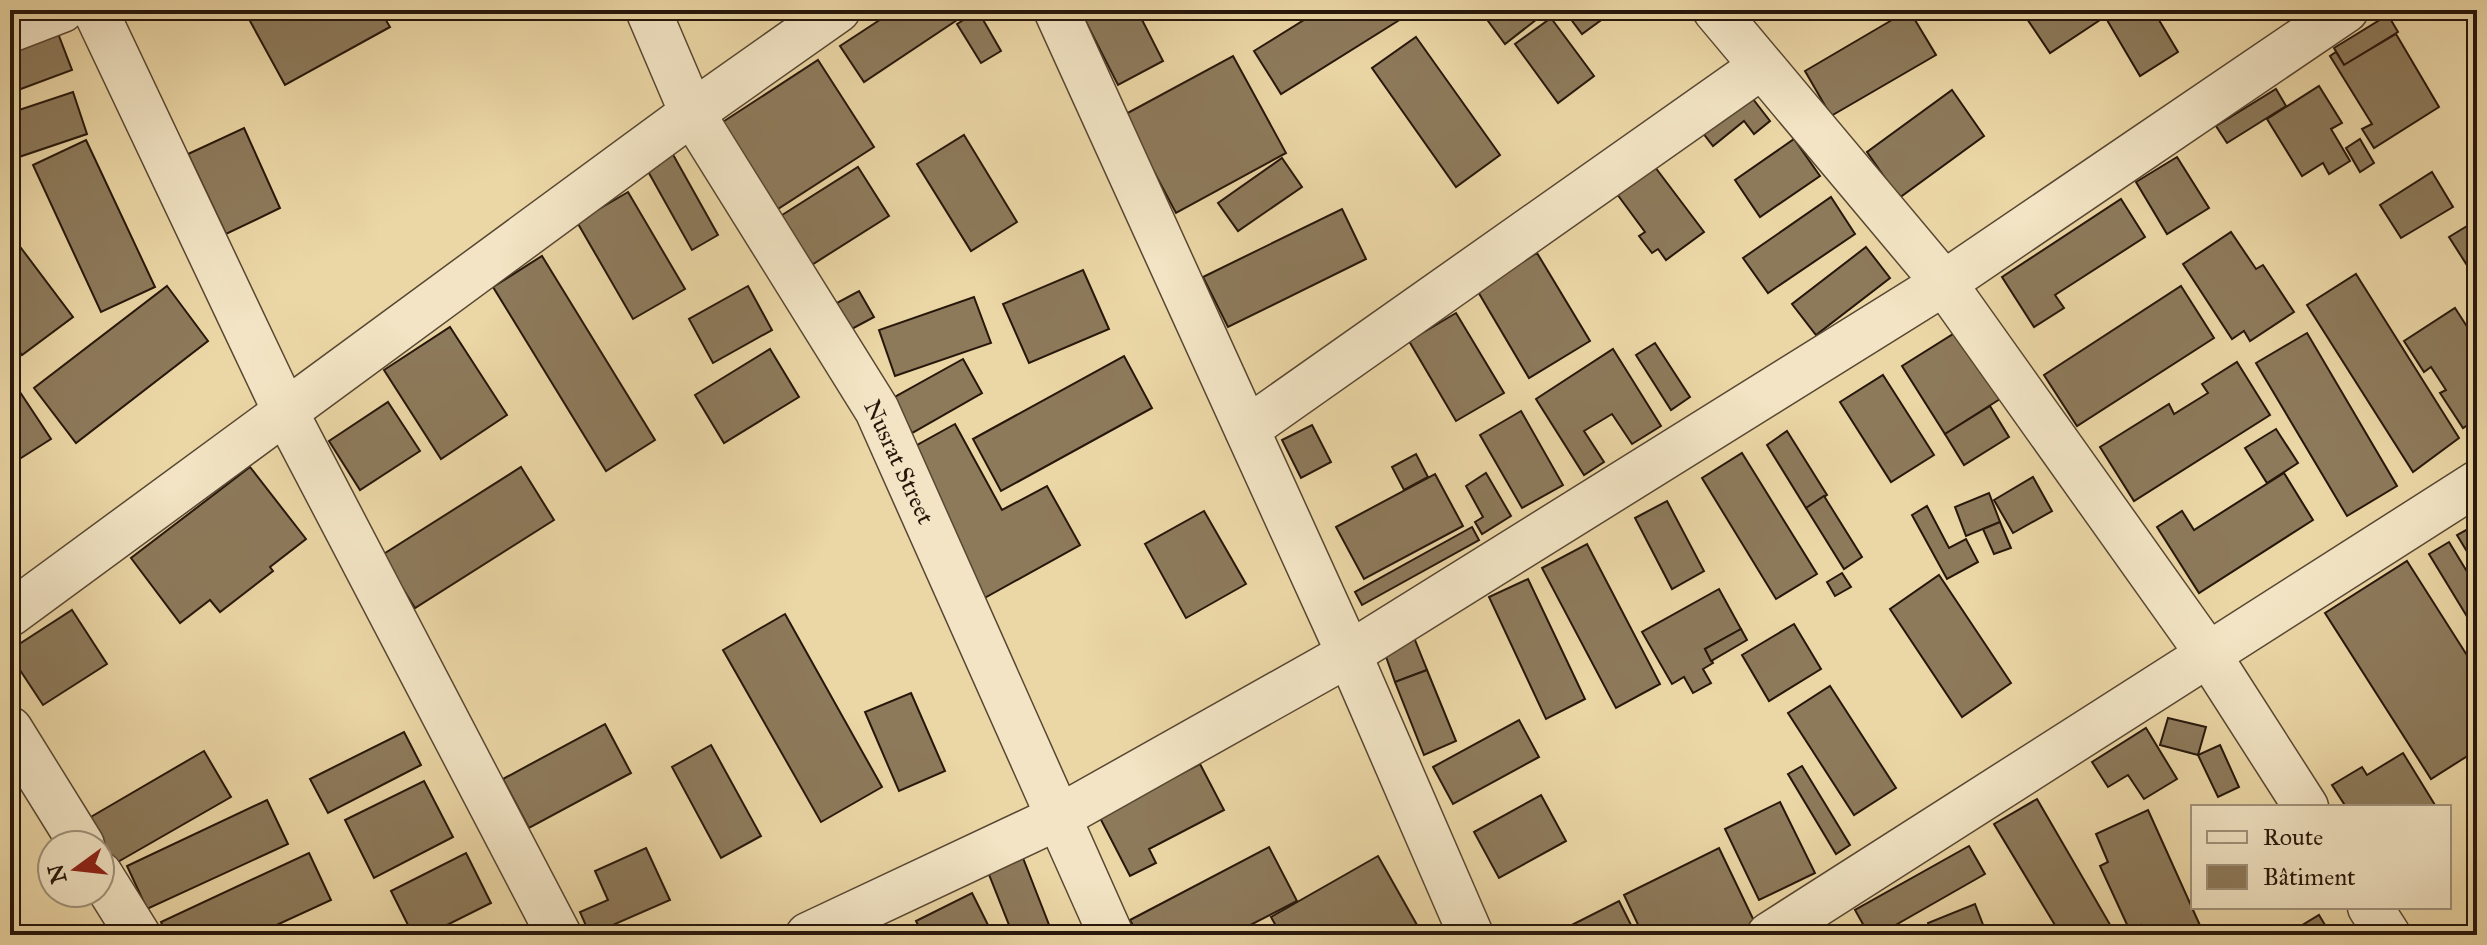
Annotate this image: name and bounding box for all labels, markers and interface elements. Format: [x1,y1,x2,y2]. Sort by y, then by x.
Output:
street label: Nusrat Street [857,395,941,529]
legend [2191,805,2451,909]
text: Route [2263,822,2323,852]
north arrow [36,829,116,909]
text: N [42,861,73,887]
text: Bâtiment [2263,862,2356,892]

